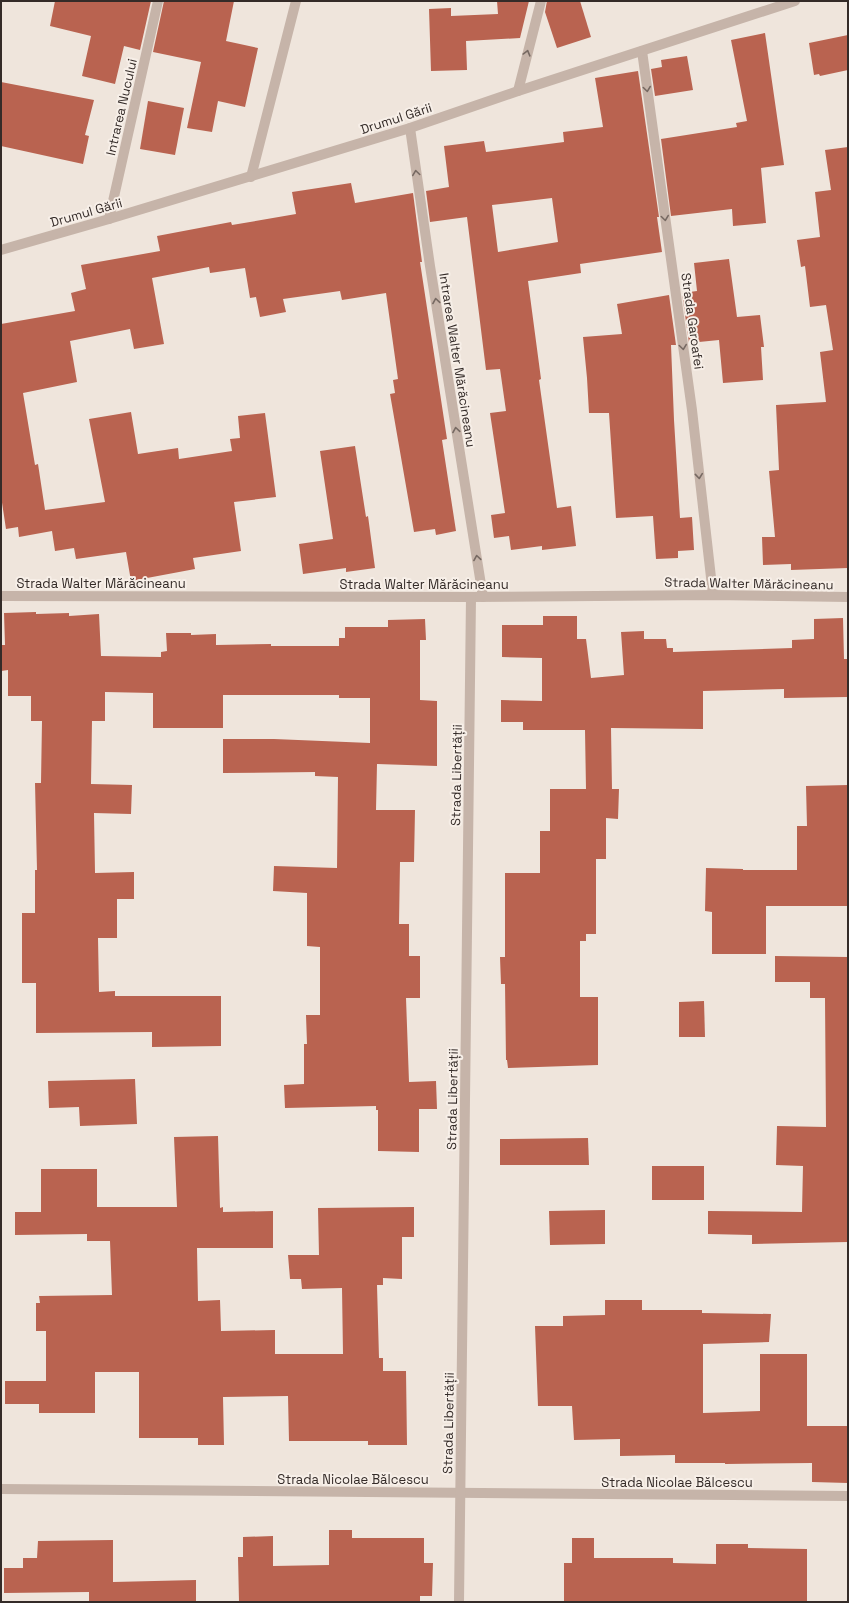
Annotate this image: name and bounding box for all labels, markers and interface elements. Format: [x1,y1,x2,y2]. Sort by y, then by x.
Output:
one-way arrow [523,50,531,57]
street label: Intrarea Nucului [102,57,141,157]
one-way arrow [642,86,651,92]
street label: Drumul Gării [358,99,434,138]
one-way arrow [412,170,421,176]
street label: Drumul Gării [48,194,124,231]
one-way arrow [660,215,669,221]
street label: Intrarea Walter Mărăcineanu [435,272,480,449]
street label: Strada Garoafei [677,272,708,370]
one-way arrow [432,298,440,305]
one-way arrow [678,344,687,350]
one-way arrow [453,427,461,433]
one-way arrow [695,473,704,479]
one-way arrow [473,555,482,561]
street label: Strada Walter Mărăcineanu [664,574,834,593]
street label: Strada Walter Mărăcineanu [16,575,186,592]
street label: Strada Walter Mărăcineanu [339,576,509,593]
street label: Strada Libertății [447,724,466,826]
street label: Strada Libertății [443,1048,462,1150]
street label: Strada Libertății [439,1372,458,1474]
street label: Strada Nicolae Bălcescu [277,1471,429,1488]
street label: Strada Nicolae Bălcescu [601,1474,753,1491]

